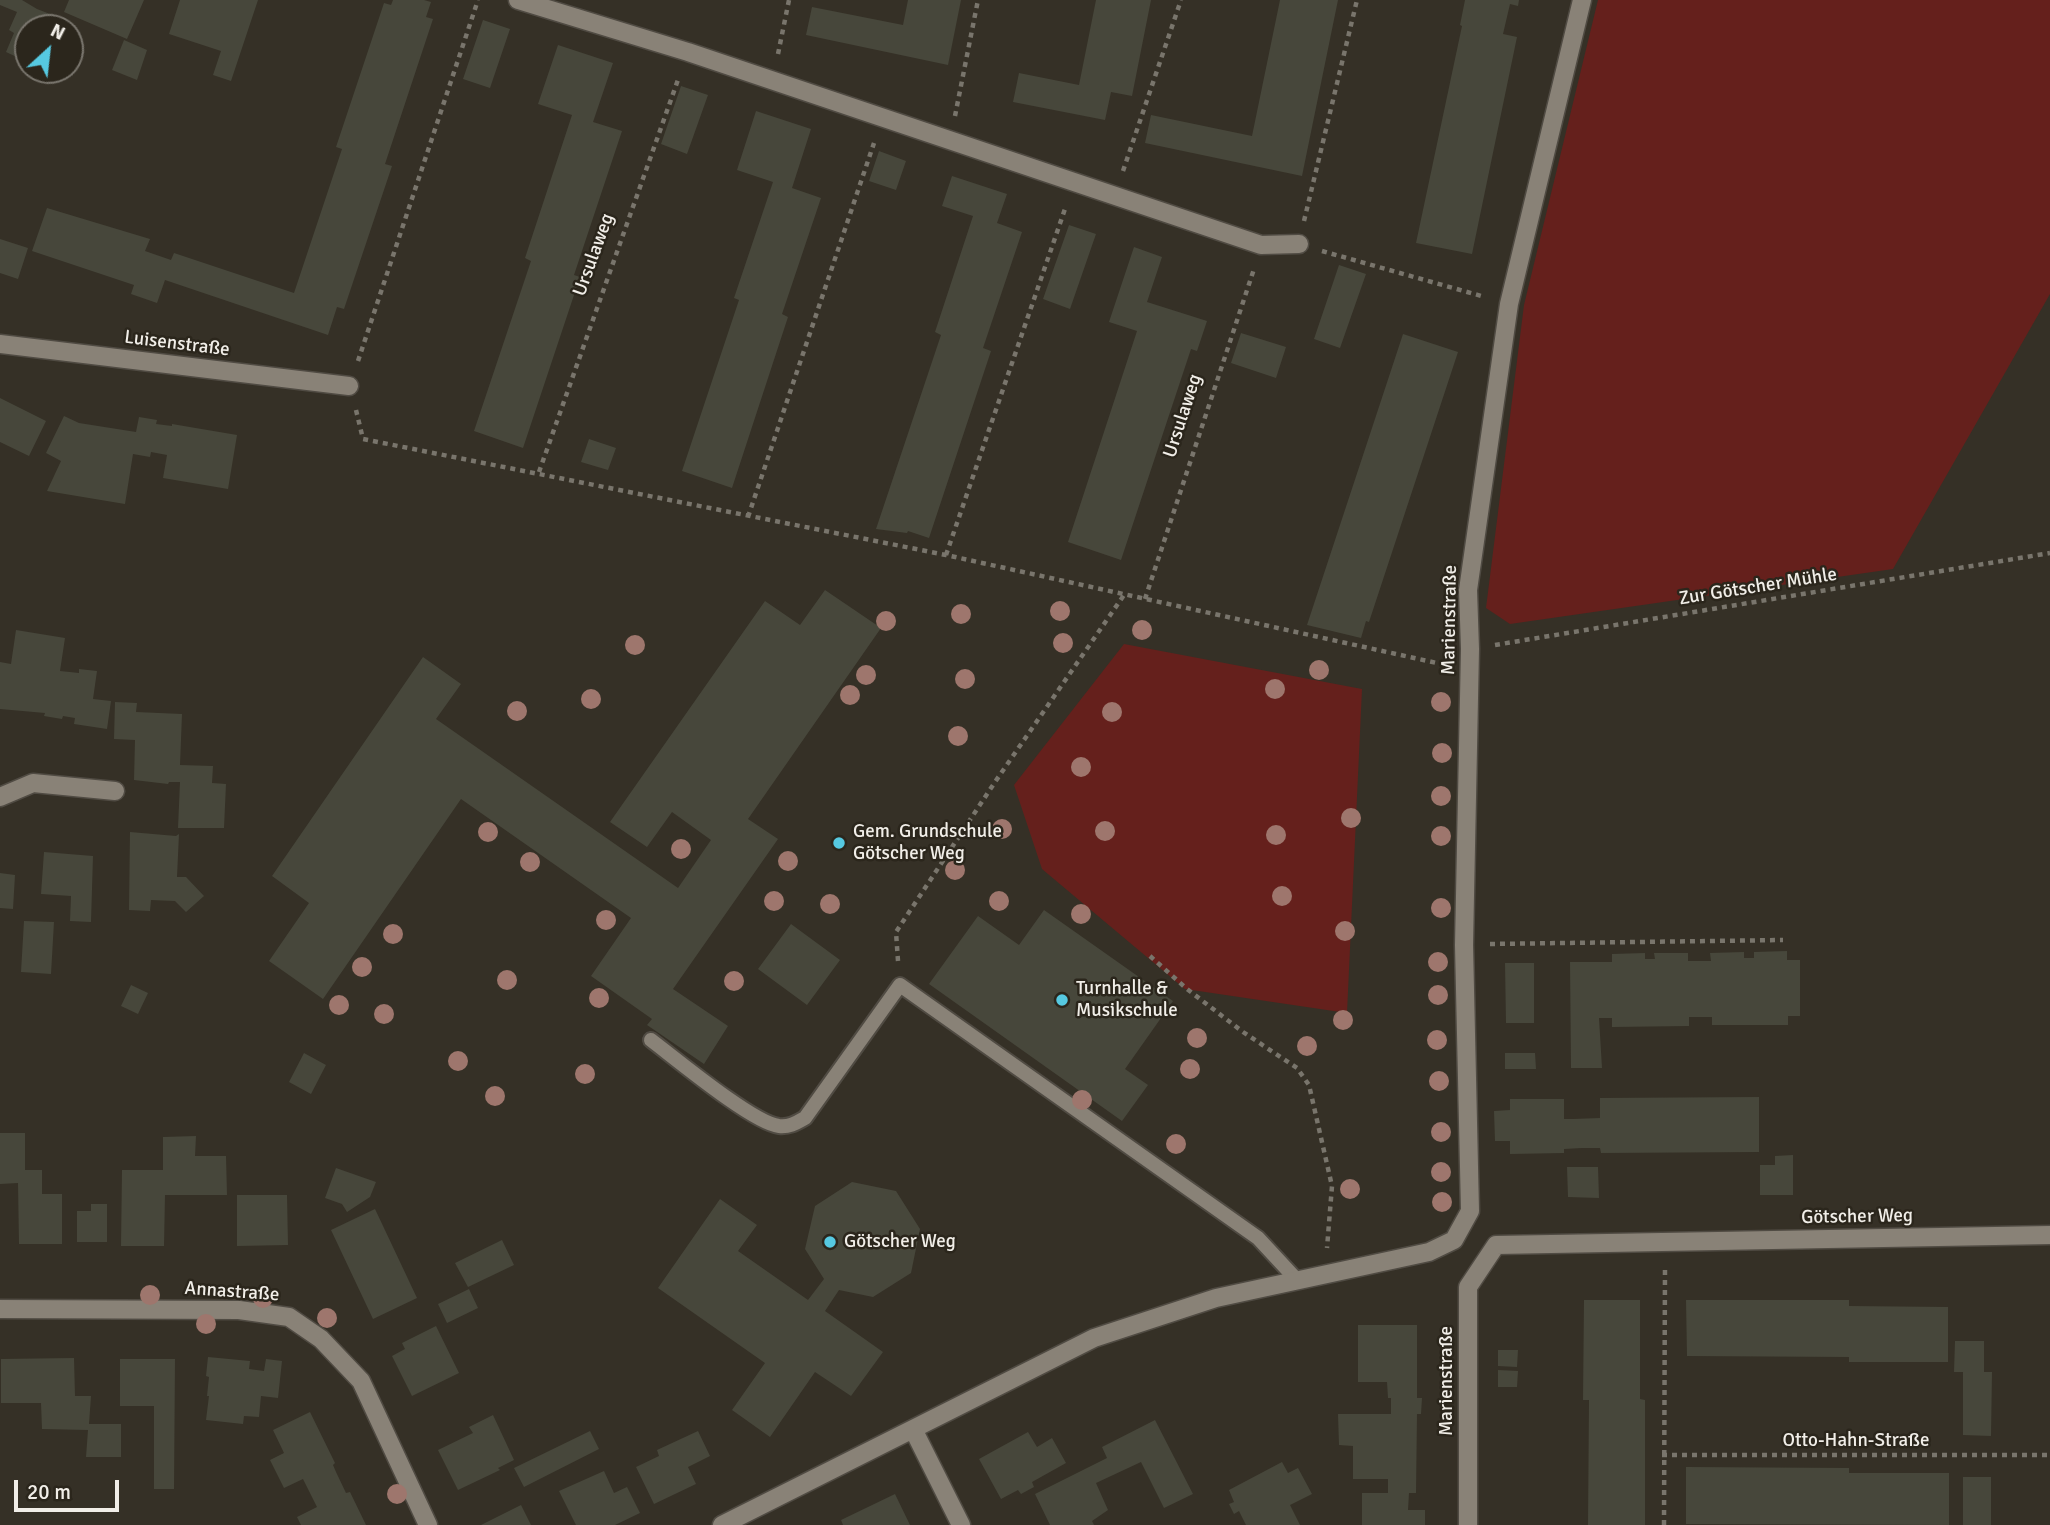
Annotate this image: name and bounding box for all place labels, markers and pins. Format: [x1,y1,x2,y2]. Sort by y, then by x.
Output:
place label: Gem. Grundschule Götscher Weg [853,821,1002,865]
marker: Gem. Grundschule Götscher Weg [831,835,847,851]
place label: Turnhalle & Musikschule [1076,978,1178,1022]
marker: Turnhalle & Musikschule [1054,992,1070,1008]
place label: Götscher Weg [844,1231,956,1253]
marker: Götscher Weg [822,1234,838,1250]

